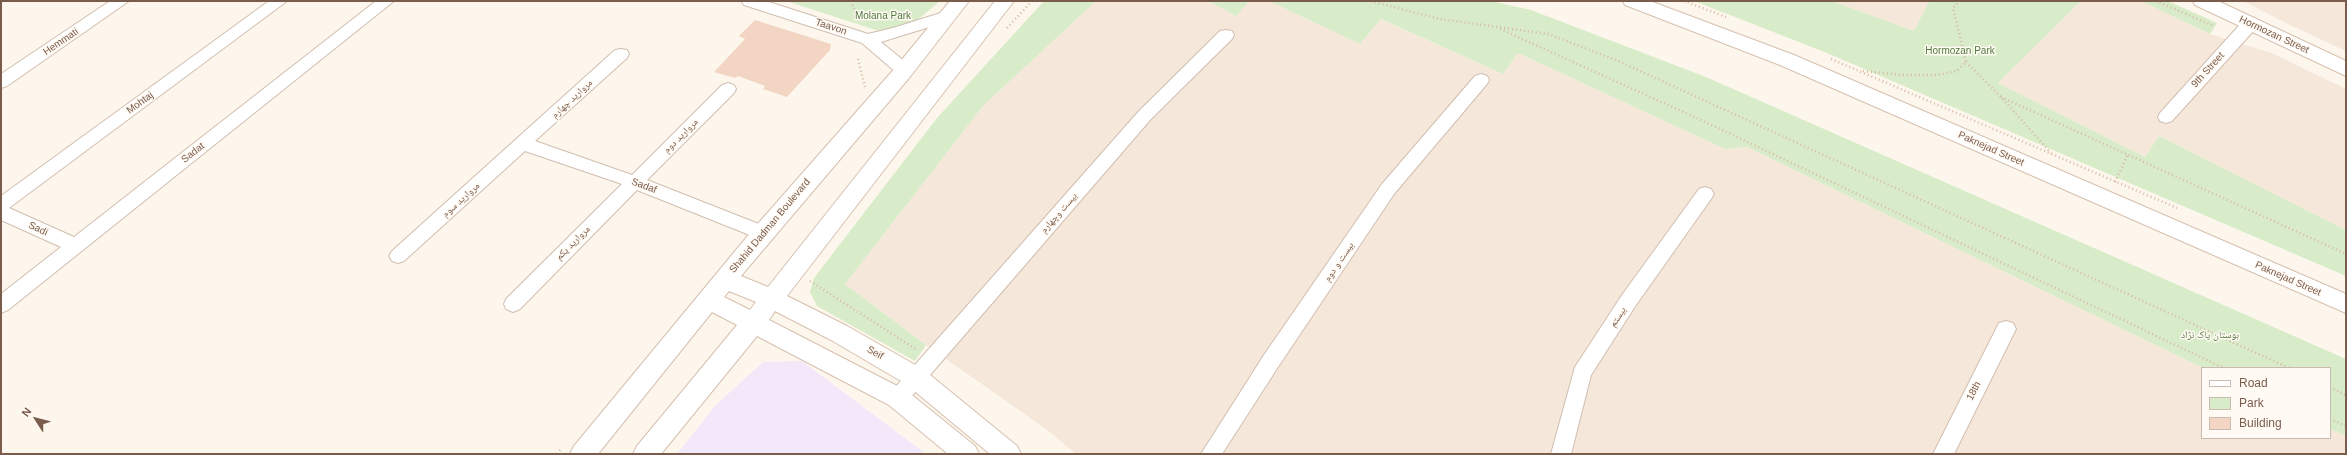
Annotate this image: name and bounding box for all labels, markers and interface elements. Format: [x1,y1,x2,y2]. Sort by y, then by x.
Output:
park label: Molana Park [855,10,911,22]
street label: Hormozan Street [2237,14,2311,56]
street label: Taavon [814,16,848,38]
street label: Hemmati [41,26,81,58]
park label: Hormozan Park [1925,45,1995,57]
street label: 9th Street [2189,50,2227,90]
street label: مروارید چهارم [549,77,595,121]
street label: Mohtaj [124,89,156,117]
street label: مروارید دوم [661,116,701,156]
street label: Paknejad Street [1956,129,2026,169]
street label: Sadat [179,140,207,166]
street label: Sadaf [630,176,658,196]
street label: Shahid Dadman Boulevard [727,176,813,276]
street label: مروارید سوم [440,180,482,220]
street label: بیست وچهارم [1038,190,1080,236]
street label: Sadi [26,219,50,239]
street label: مروارید یکم [553,223,593,263]
street label: بیست و دوم [1321,240,1357,284]
street label: Paknejad Street [2253,259,2323,299]
street label: بیستم [1607,305,1629,329]
park label: بوستان پاک نژاد [2181,329,2239,341]
street label: Seif [865,344,885,362]
legend [2201,367,2331,439]
text: Road [2239,376,2268,390]
street label: 18th [1964,380,1984,402]
text: Park [2239,396,2264,410]
north arrow [16,399,56,439]
text: N [19,405,33,419]
text: Building [2239,416,2282,430]

